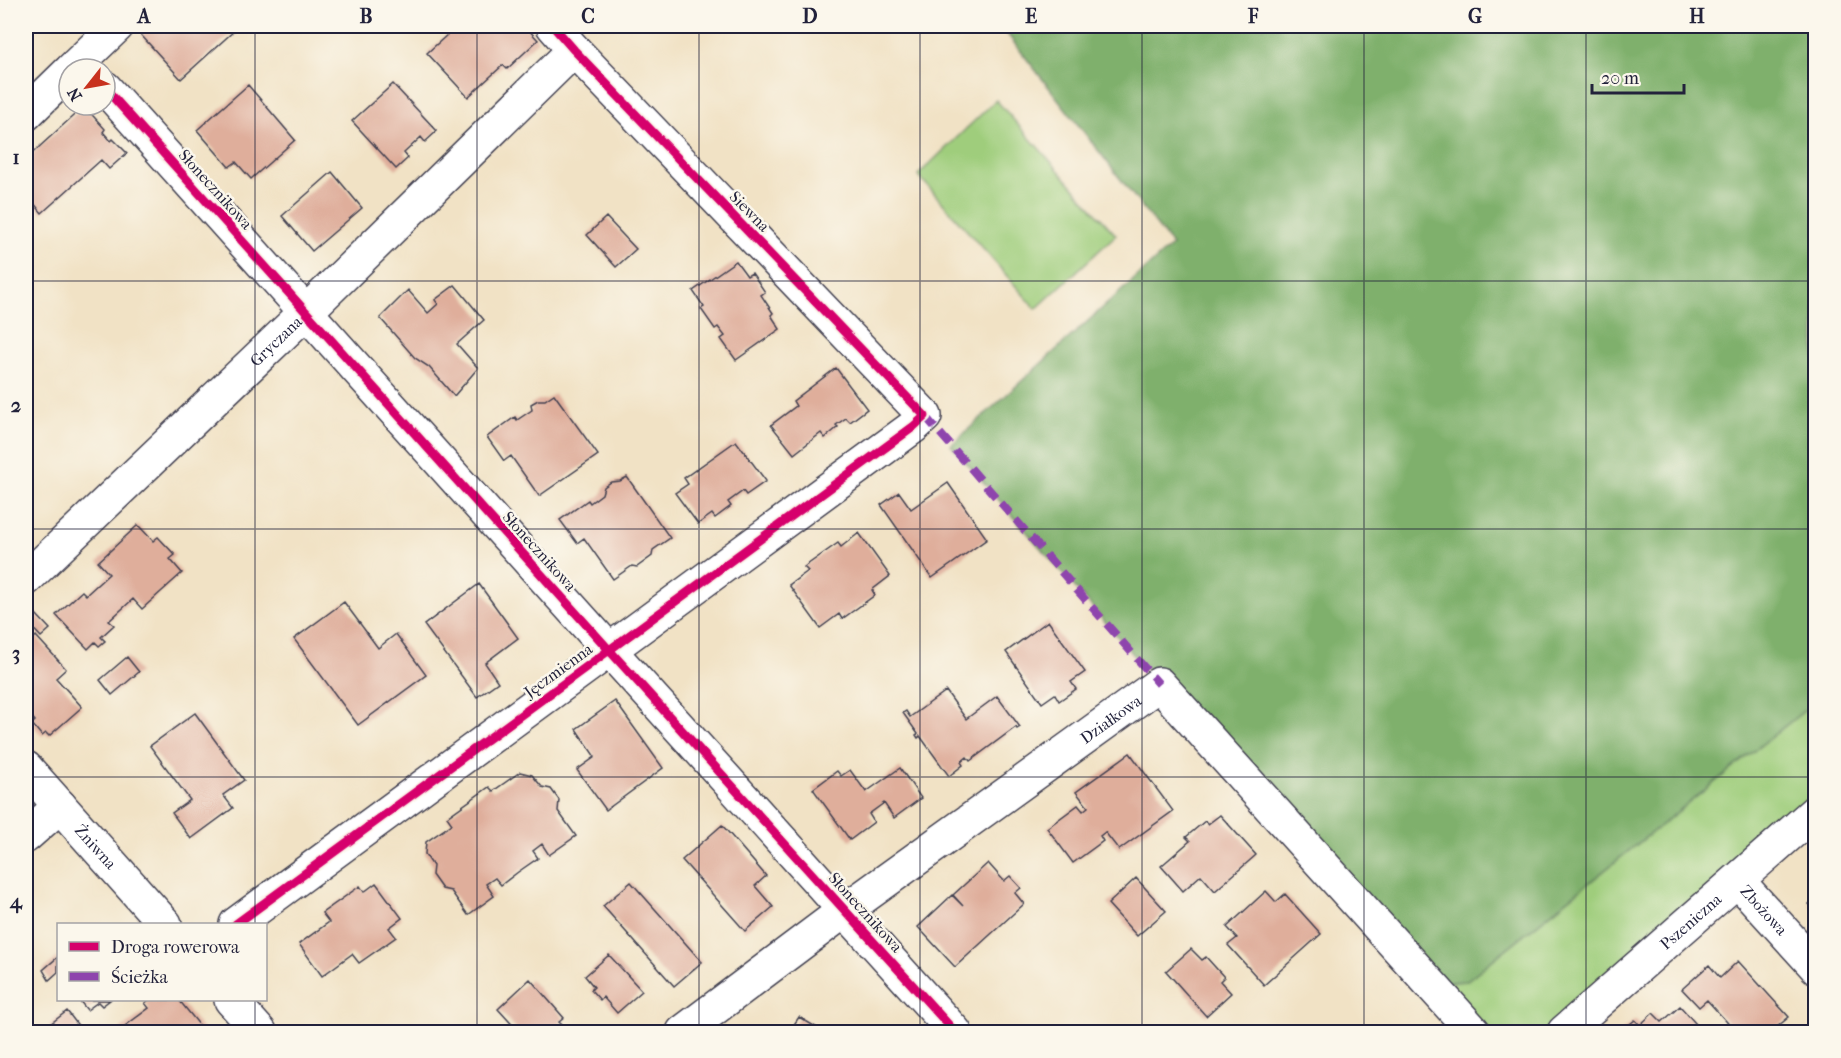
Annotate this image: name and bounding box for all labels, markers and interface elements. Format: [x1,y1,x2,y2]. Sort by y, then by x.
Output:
text: A [136,5,152,28]
text: B [359,5,373,28]
text: C [581,5,595,28]
text: D [802,5,818,28]
text: E [1025,5,1037,28]
text: F [1247,5,1259,28]
text: G [1468,5,1482,28]
text: H [1689,5,1705,28]
north arrow [57,57,117,117]
scale bar [1592,57,1684,95]
text: 20 m [1601,68,1639,89]
text: N [63,84,86,105]
text: 1 [12,146,20,169]
street label: Słonecznikowa [175,146,257,234]
street label: Siewna [726,187,774,236]
street label: Gryczana [246,312,306,370]
text: 2 [11,394,21,417]
street label: Słonecznikowa [499,508,581,596]
street label: Jęczmienna [519,639,597,703]
text: 3 [12,642,20,665]
street label: Działkowa [1077,691,1146,748]
street label: Żniwna [71,821,121,873]
street label: Słonecznikowa [825,869,907,957]
street label: Zbożowa [1736,881,1792,940]
street label: Pszeniczna [1656,889,1726,954]
text: 4 [9,890,23,914]
legend [57,923,267,1001]
text: Droga rowerowa [111,937,240,958]
text: Ścieżka [111,966,169,988]

